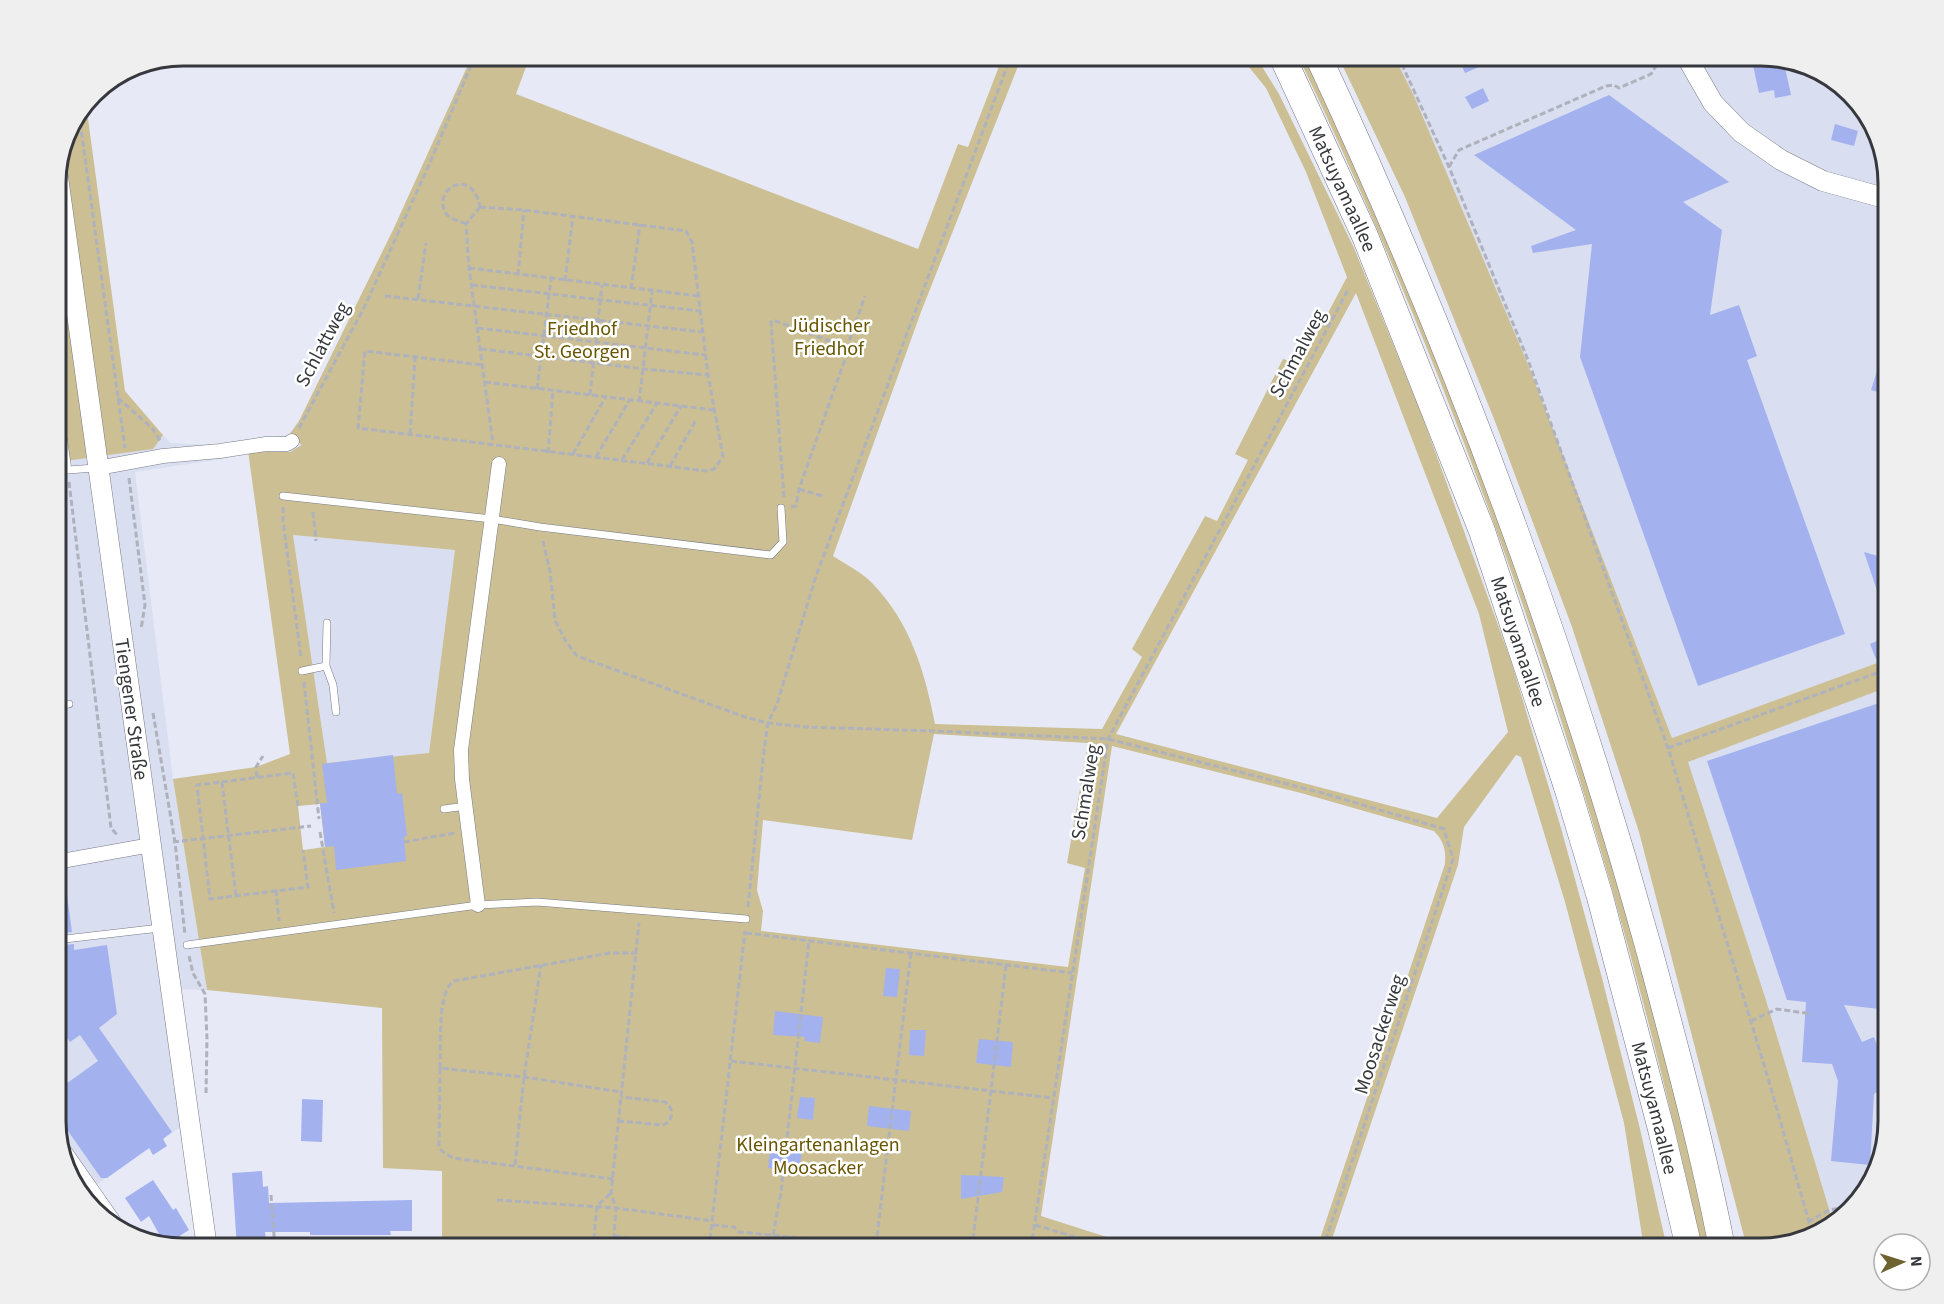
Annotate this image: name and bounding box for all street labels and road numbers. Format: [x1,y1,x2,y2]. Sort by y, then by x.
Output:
street label: Matsuyamaallee [1301,121,1383,256]
street label: Schlattweg [289,297,357,392]
street label: Schmalweg [1263,304,1333,403]
street label: Matsuyamaallee [1483,573,1552,711]
street label: Tiengener Straße [107,636,155,782]
street label: Schmalweg [1065,742,1107,842]
street label: Moosackerweg [1347,971,1413,1098]
street label: Matsuyamaallee [1624,1039,1684,1177]

